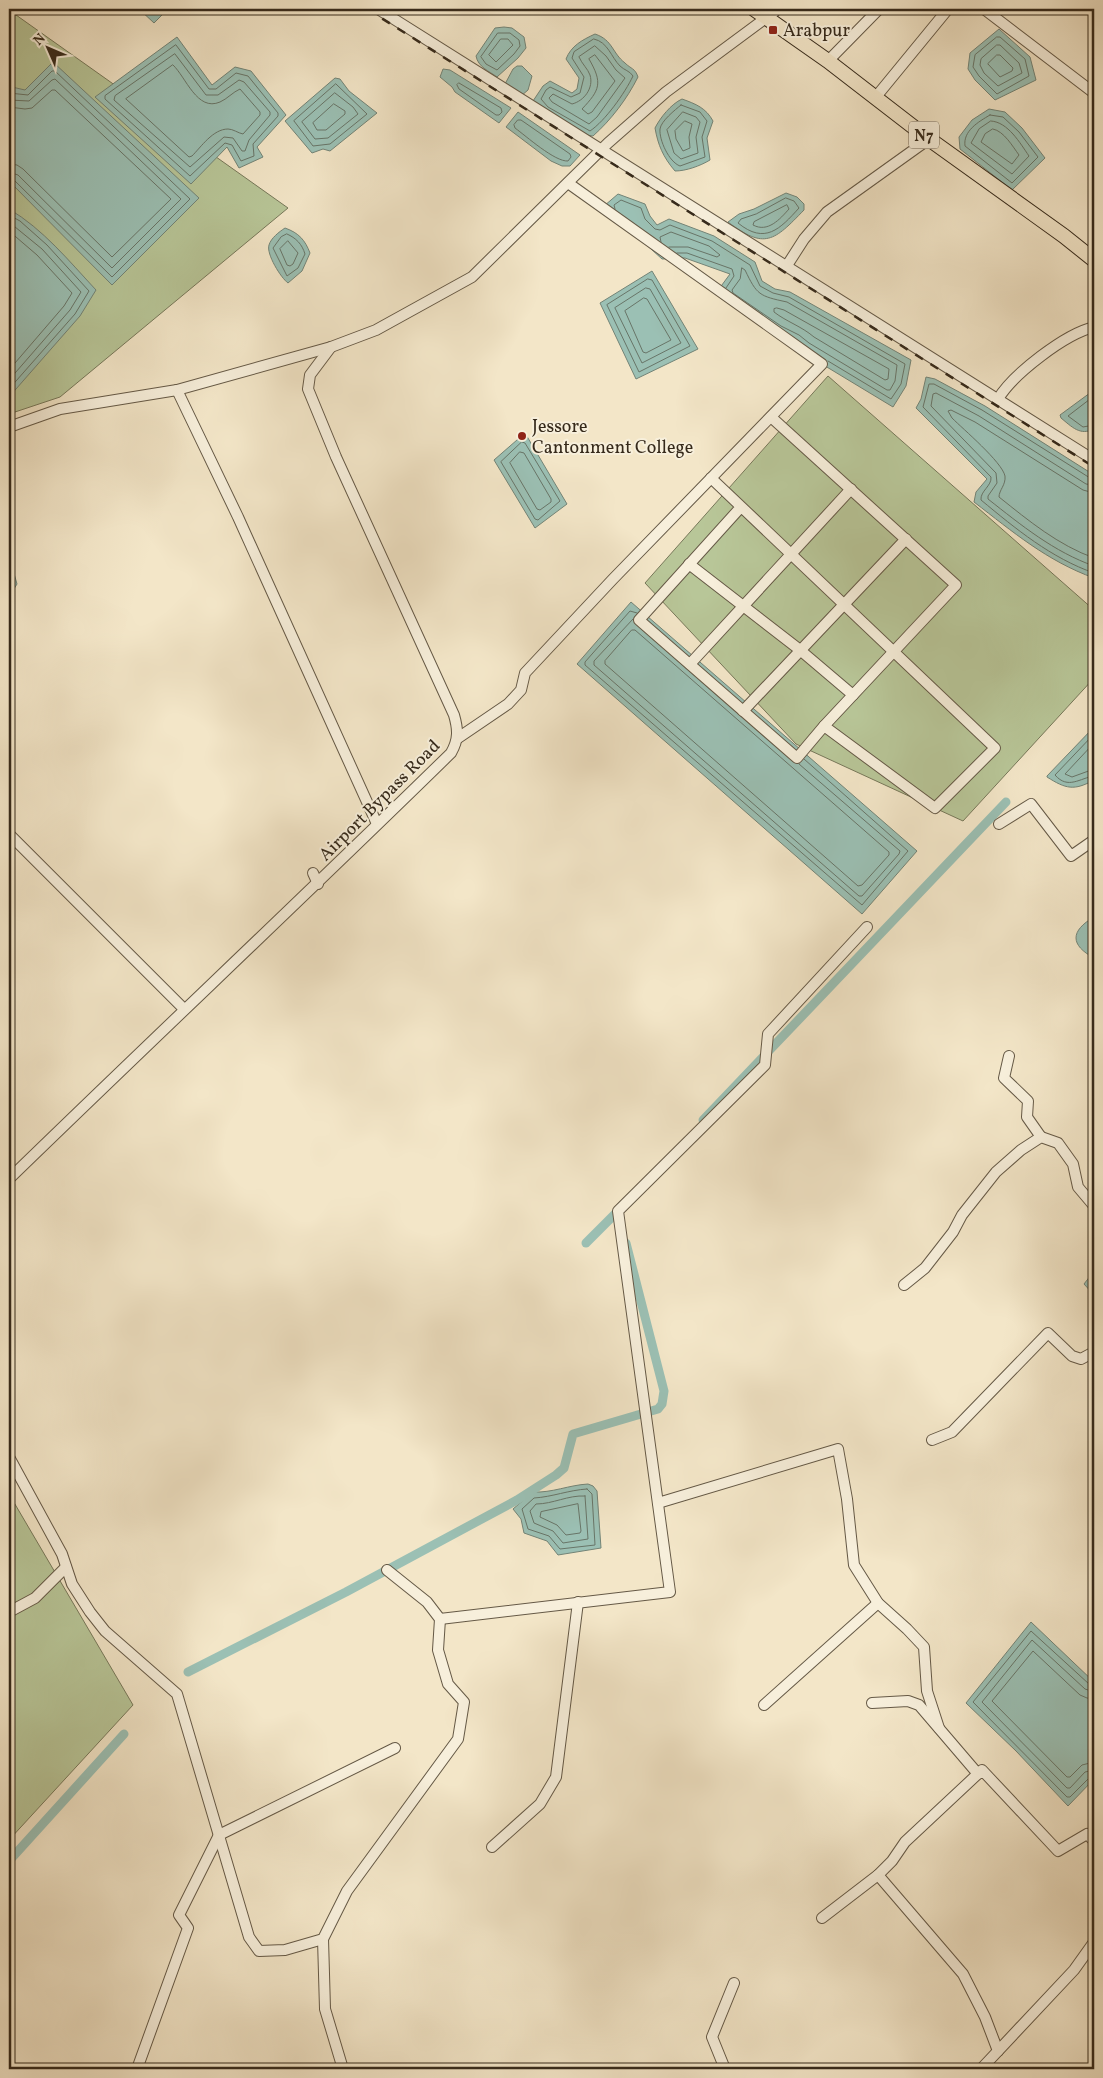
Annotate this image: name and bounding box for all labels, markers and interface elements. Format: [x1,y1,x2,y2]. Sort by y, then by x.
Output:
place label: Arabpur [783,19,850,44]
north arrow [22,22,72,72]
marker: Arabpur [767,24,779,36]
text: N [30,30,50,50]
road number: N7 [909,122,939,148]
place label: Jessore Cantonment College [532,415,693,461]
marker: Jessore Cantonment College [516,430,528,442]
street label: Airport Bypass Road [314,735,446,867]

